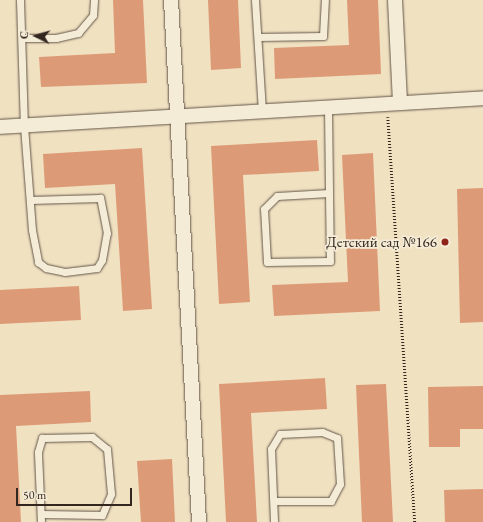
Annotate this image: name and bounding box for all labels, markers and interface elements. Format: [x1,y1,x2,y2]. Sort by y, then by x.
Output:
north arrow [16,16,56,56]
text: С [17,30,31,39]
place label: Детский сад №166 [326,233,437,251]
marker: Детский сад №166 [440,237,450,247]
scale bar [18,480,134,506]
text: 50 m [23,487,46,503]

